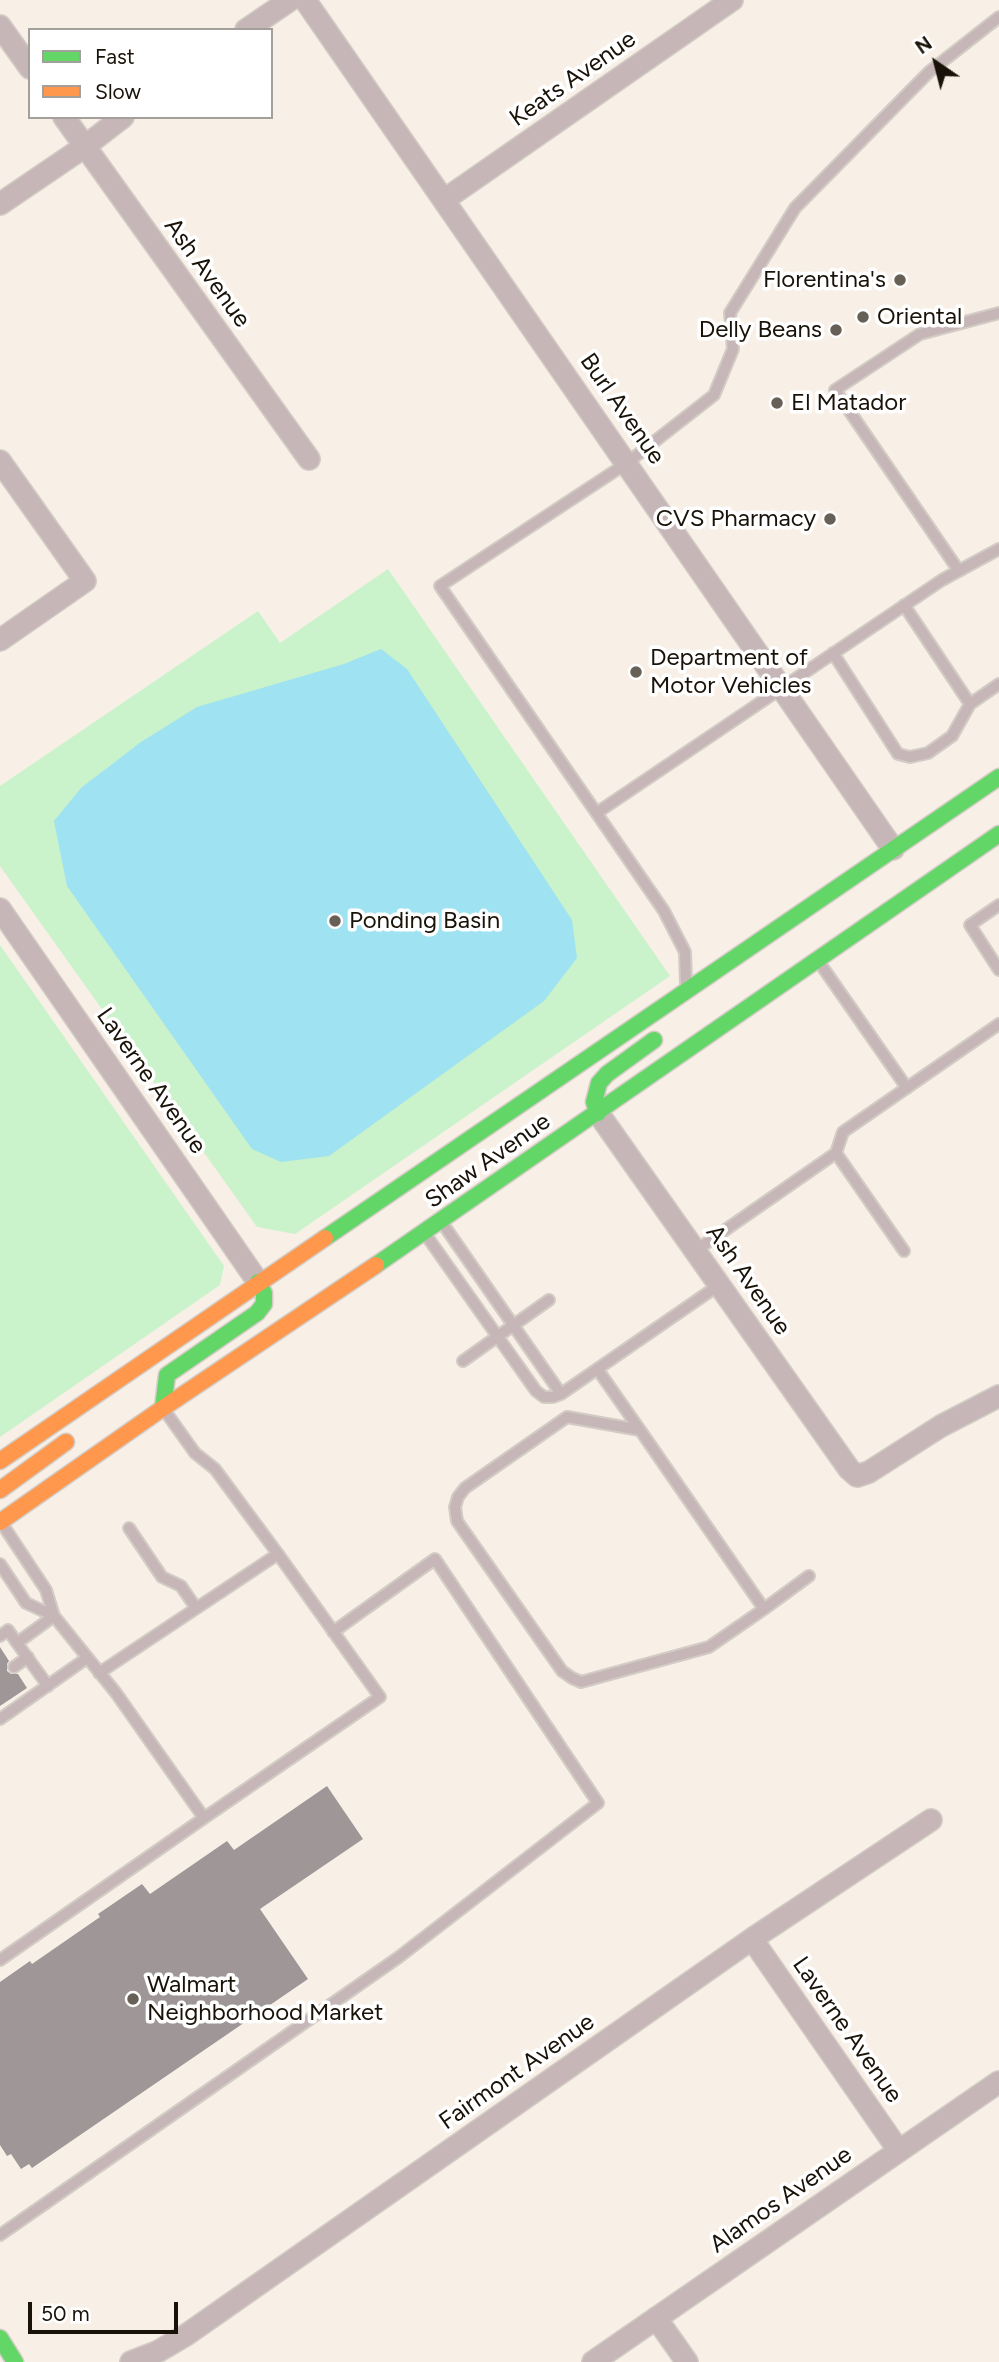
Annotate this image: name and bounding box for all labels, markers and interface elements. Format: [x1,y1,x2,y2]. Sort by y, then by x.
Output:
street label: Keats Avenue [504,25,642,133]
legend [28,28,273,119]
north arrow [901,28,971,98]
text: N [911,32,936,59]
text: Fast [95,44,135,69]
text: Slow [95,79,141,104]
street label: Ash Avenue [158,213,256,333]
place label: Florentina's [763,266,886,294]
marker: Florentina's [892,272,908,288]
place label: Oriental [877,303,962,331]
marker: Oriental [855,309,871,325]
place label: Delly Beans [699,316,822,344]
marker: Delly Beans [828,322,844,338]
street label: Burl Avenue [573,348,671,470]
place label: El Matador [791,389,906,417]
marker: El Matador [769,395,785,411]
place label: CVS Pharmacy [656,505,816,533]
marker: CVS Pharmacy [822,511,838,527]
place label: Department of Motor Vehicles [650,644,811,700]
marker: Department of Motor Vehicles [628,664,644,680]
place label: Ponding Basin [349,907,500,935]
marker: Ponding Basin [327,913,343,929]
street label: Laverne Avenue [90,1002,212,1160]
street label: Shaw Avenue [420,1107,556,1215]
street label: Ash Avenue [700,1219,796,1341]
street label: Laverne Avenue [786,1951,908,2109]
place label: Walmart Neighborhood Market [147,1971,383,2027]
marker: Walmart Neighborhood Market [125,1991,141,2007]
street label: Fairmont Avenue [434,2008,600,2136]
street label: Alamos Avenue [705,2140,857,2260]
scale bar [32,2288,182,2332]
text: 50 m [41,2301,90,2326]

